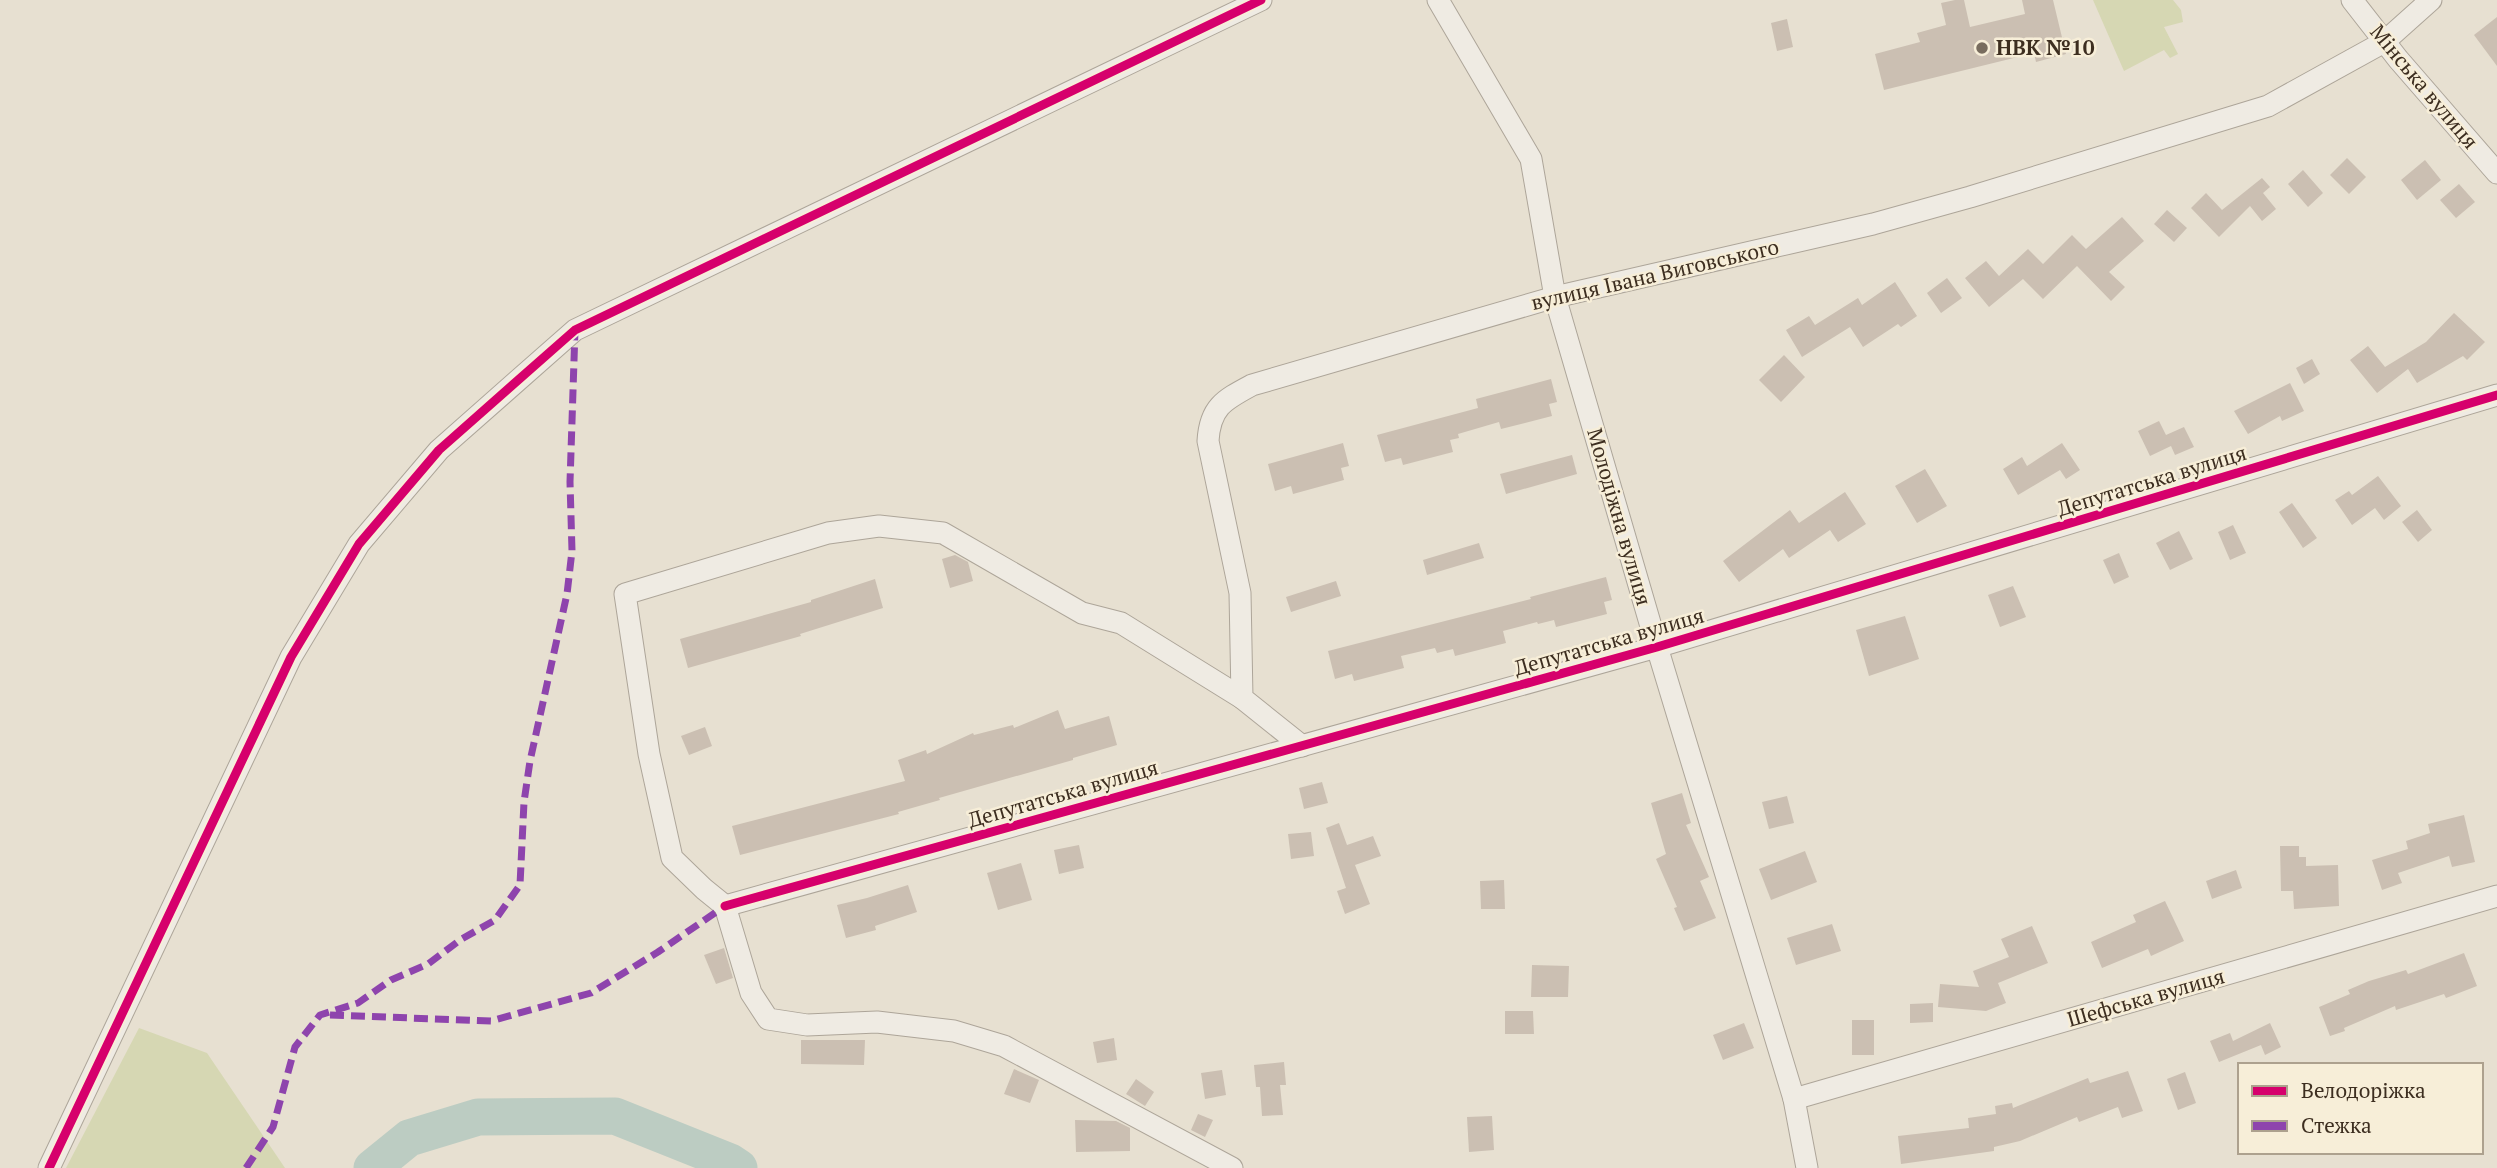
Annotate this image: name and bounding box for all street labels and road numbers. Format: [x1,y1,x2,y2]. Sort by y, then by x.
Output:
street label: Мінська вулиця [2364,18,2485,154]
street label: вулиця Івана Виговського [1528,232,1781,316]
street label: Молодіжна вулиця [1581,425,1659,609]
street label: Депутатська вулиця [2054,438,2250,522]
street label: Депутатська вулиця [1510,600,1707,682]
street label: Депутатська вулиця [964,752,1161,834]
street label: Шефська вулиця [2064,961,2228,1033]

